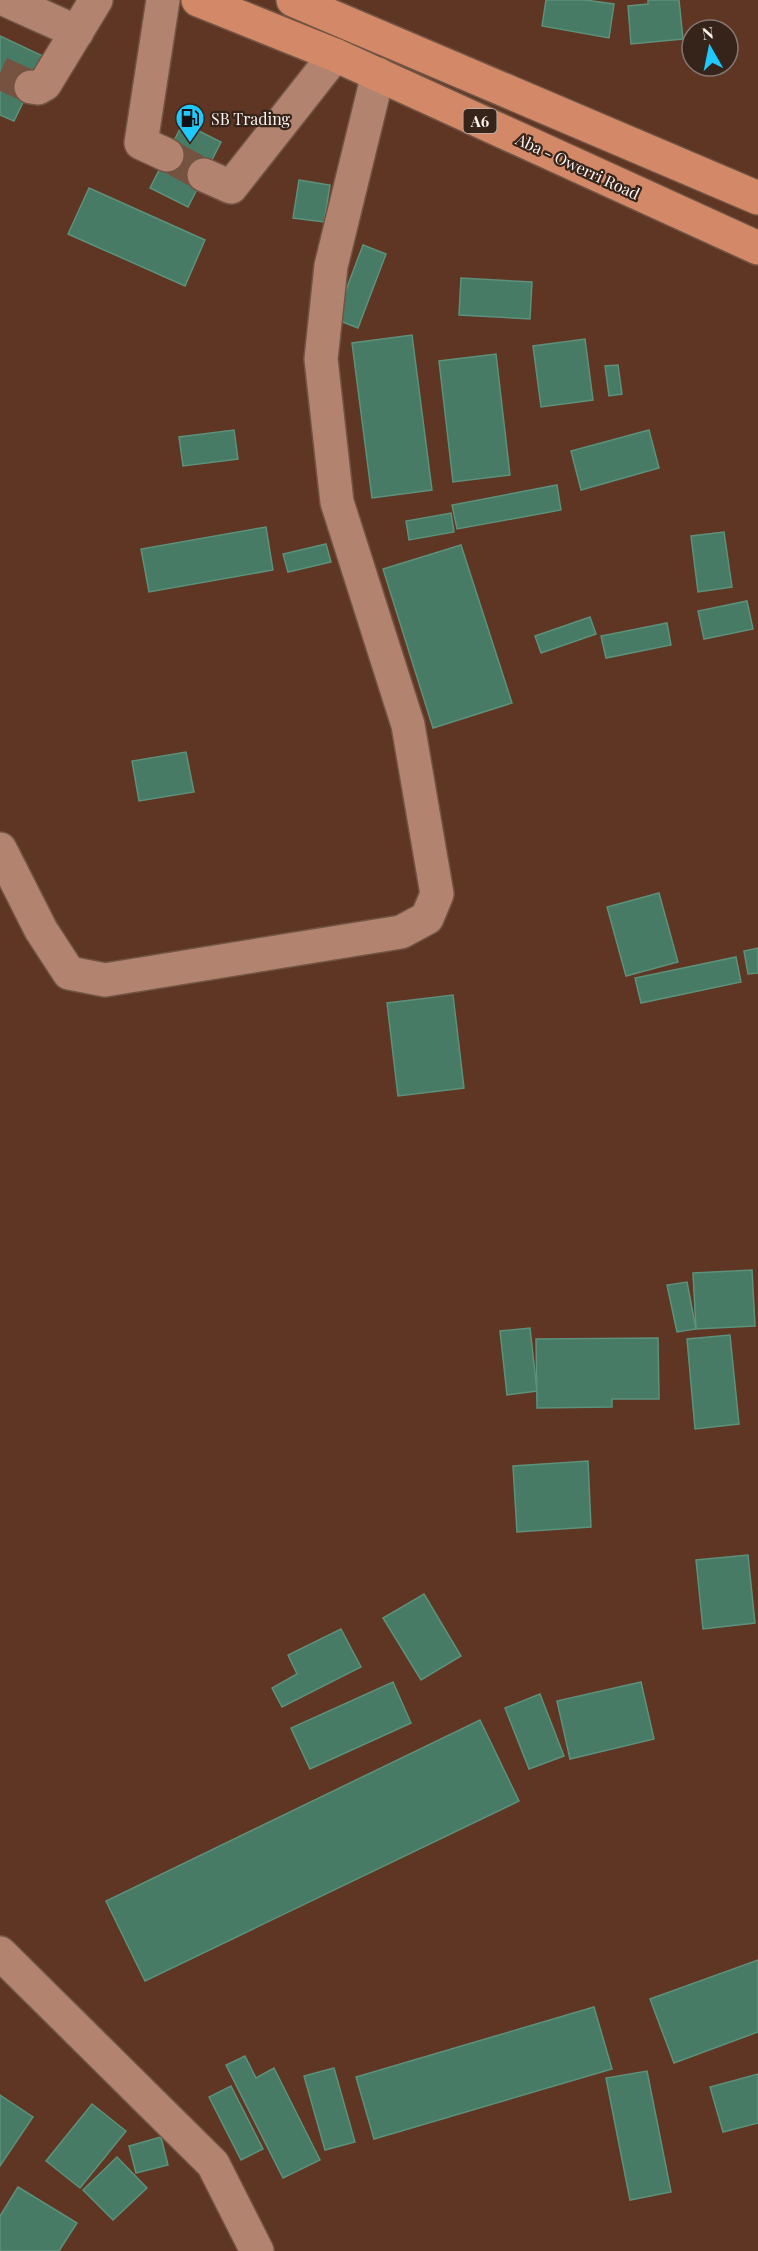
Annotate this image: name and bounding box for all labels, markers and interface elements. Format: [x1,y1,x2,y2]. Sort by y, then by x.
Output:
north arrow [680,18,740,78]
text: N [700,21,715,44]
fuel station icon: SB Trading [174,102,206,144]
place label: SB Trading [211,108,291,129]
road number: A6 [464,109,496,133]
street label: Aba - Owerri Road [512,128,643,204]

